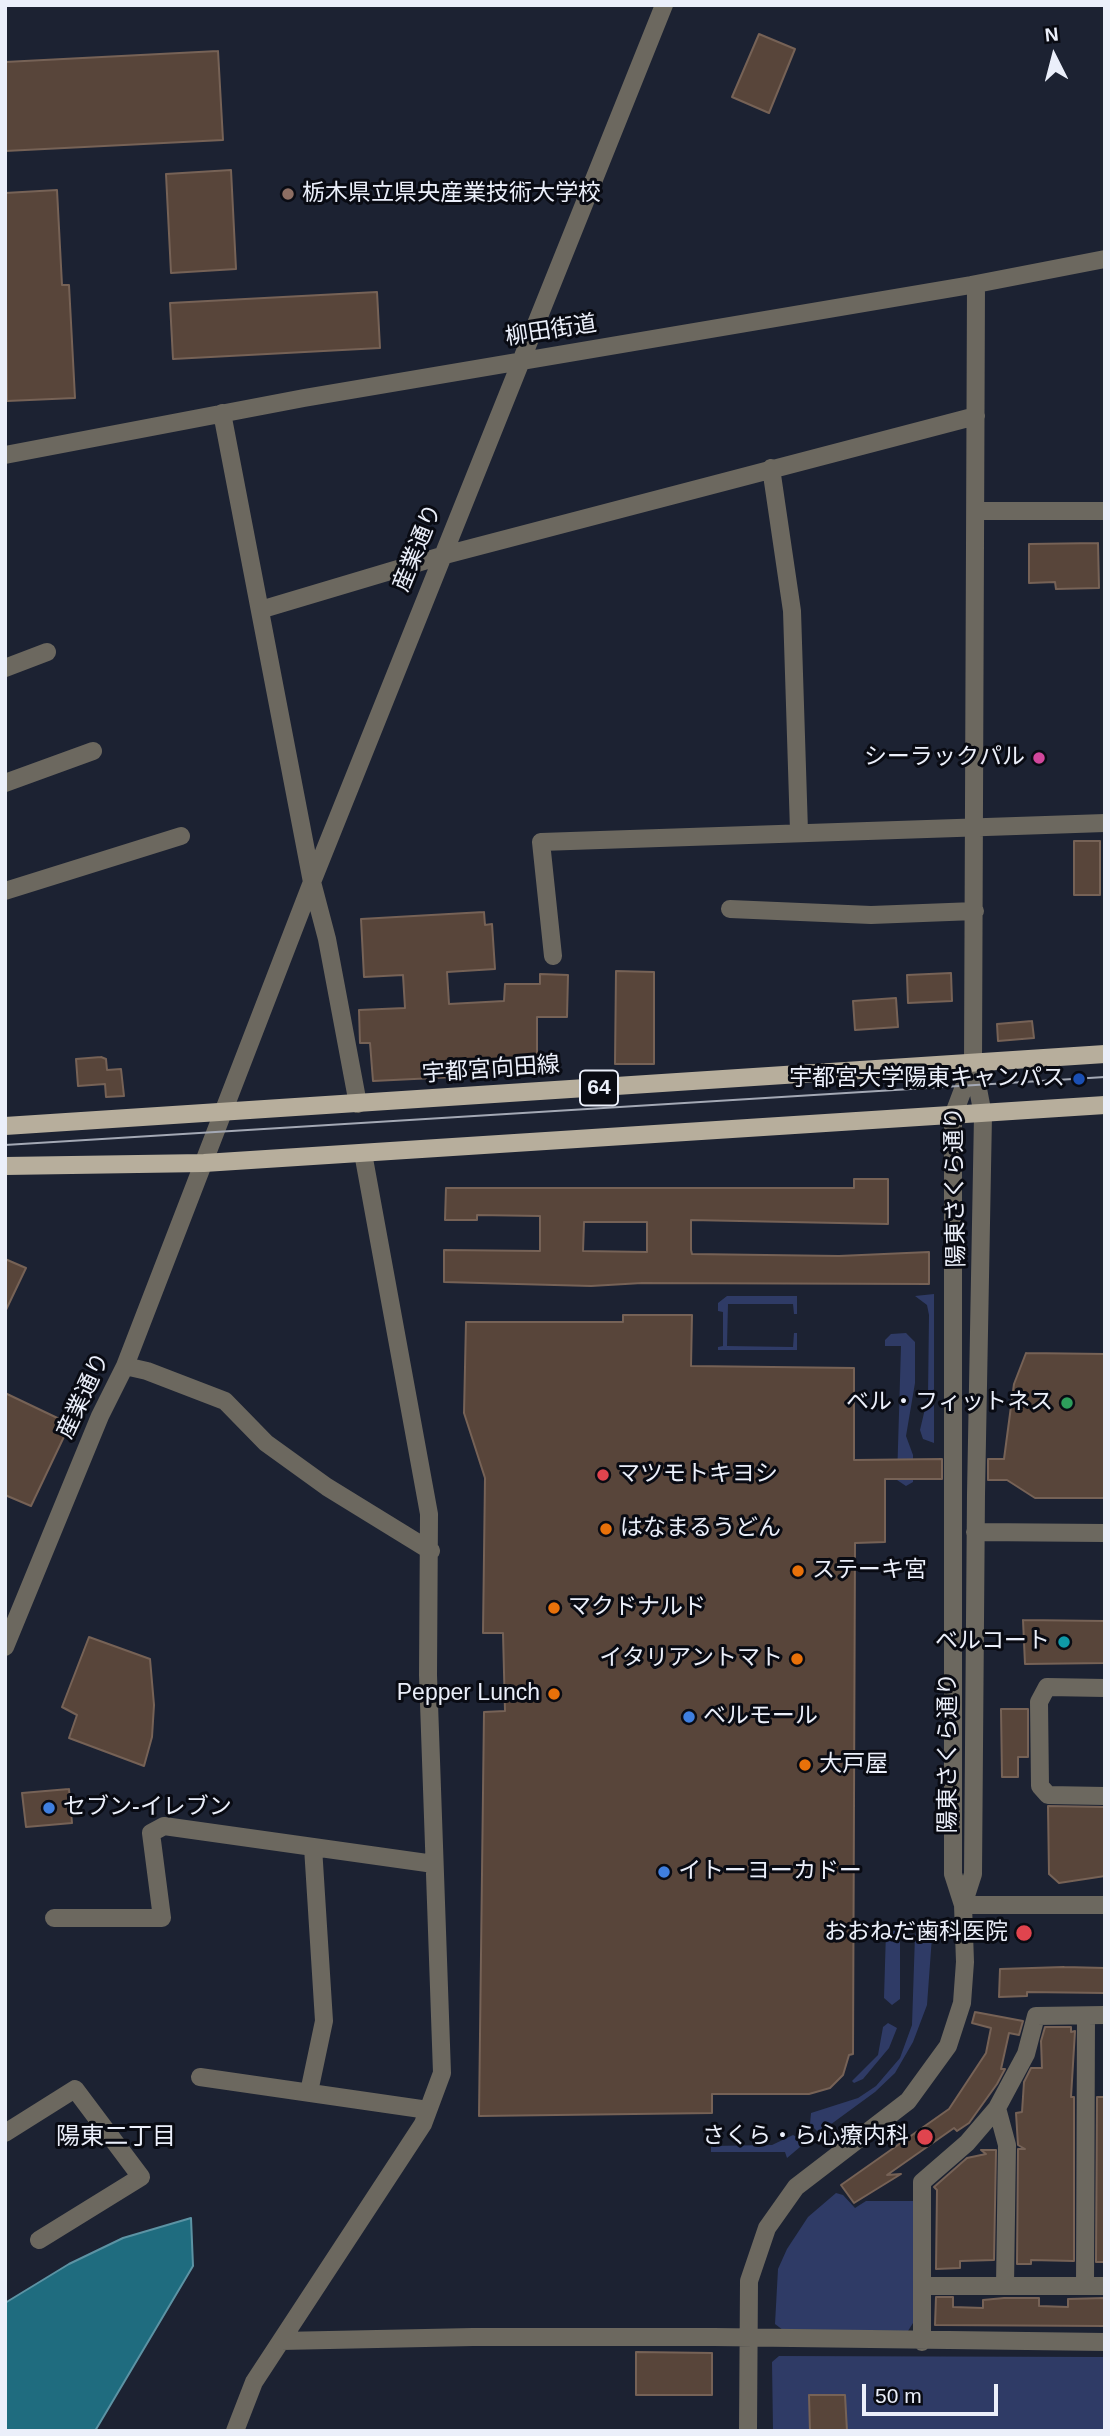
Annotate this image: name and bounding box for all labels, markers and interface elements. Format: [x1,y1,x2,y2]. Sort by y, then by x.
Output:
north arrow [1019,21,1089,91]
text: N [1044,23,1060,46]
place label: 栃木県立県央産業技術大学校 [302,180,601,208]
marker: 栃木県立県央産業技術大学校 [280,186,296,202]
street label: 柳田街道 [503,310,599,352]
street label: 産業通り [388,500,448,596]
place label: シーラックパル [864,744,1025,772]
marker: シーラックパル [1031,750,1047,766]
street label: 宇都宮向田線 [421,1051,561,1089]
place label: 宇都宮大学陽東キャンパス [789,1065,1065,1093]
road number: 64 [580,1070,618,1106]
marker: 宇都宮大学陽東キャンパス [1071,1071,1087,1087]
street label: 陽東さくら通り [941,1106,971,1268]
street label: 産業通り [52,1348,116,1444]
place label: ベル・フィットネス [846,1389,1053,1417]
marker: ベル・フィットネス [1059,1395,1075,1411]
place label: マツモトキヨシ [617,1461,778,1489]
marker: マツモトキヨシ [595,1467,611,1483]
place label: はなまるうどん [620,1515,781,1543]
marker: はなまるうどん [598,1521,614,1537]
place label: ステーキ宮 [812,1557,927,1585]
marker: ステーキ宮 [790,1563,806,1579]
place label: マクドナルド [568,1594,706,1622]
marker: マクドナルド [546,1600,562,1616]
place label: ベルコート [935,1628,1050,1656]
marker: ベルコート [1056,1634,1072,1650]
place label: イタリアントマト [599,1645,783,1673]
marker: イタリアントマト [789,1651,805,1667]
street label: 陽東さくら通り [935,1673,963,1833]
place label: Pepper Lunch [397,1680,540,1708]
marker: Pepper Lunch [546,1686,562,1702]
place label: ベルモール [703,1703,818,1731]
marker: ベルモール [681,1709,697,1725]
place label: 大戸屋 [819,1751,888,1779]
marker: 大戸屋 [797,1757,813,1773]
place label: セブン-イレブン [63,1794,232,1822]
marker: セブン-イレブン [41,1800,57,1816]
place label: イトーヨーカドー [678,1858,862,1886]
marker: イトーヨーカドー [656,1864,672,1880]
place label: おおねだ歯科医院 [824,1919,1008,1947]
marker: おおねだ歯科医院 [1014,1923,1034,1943]
district label: 陽東二丁目 [56,2123,176,2151]
place label: さくら・ら心療内科 [702,2123,909,2151]
marker: さくら・ら心療内科 [915,2127,935,2147]
scale bar [865,2370,1002,2414]
text: 50 m [875,2384,922,2407]

